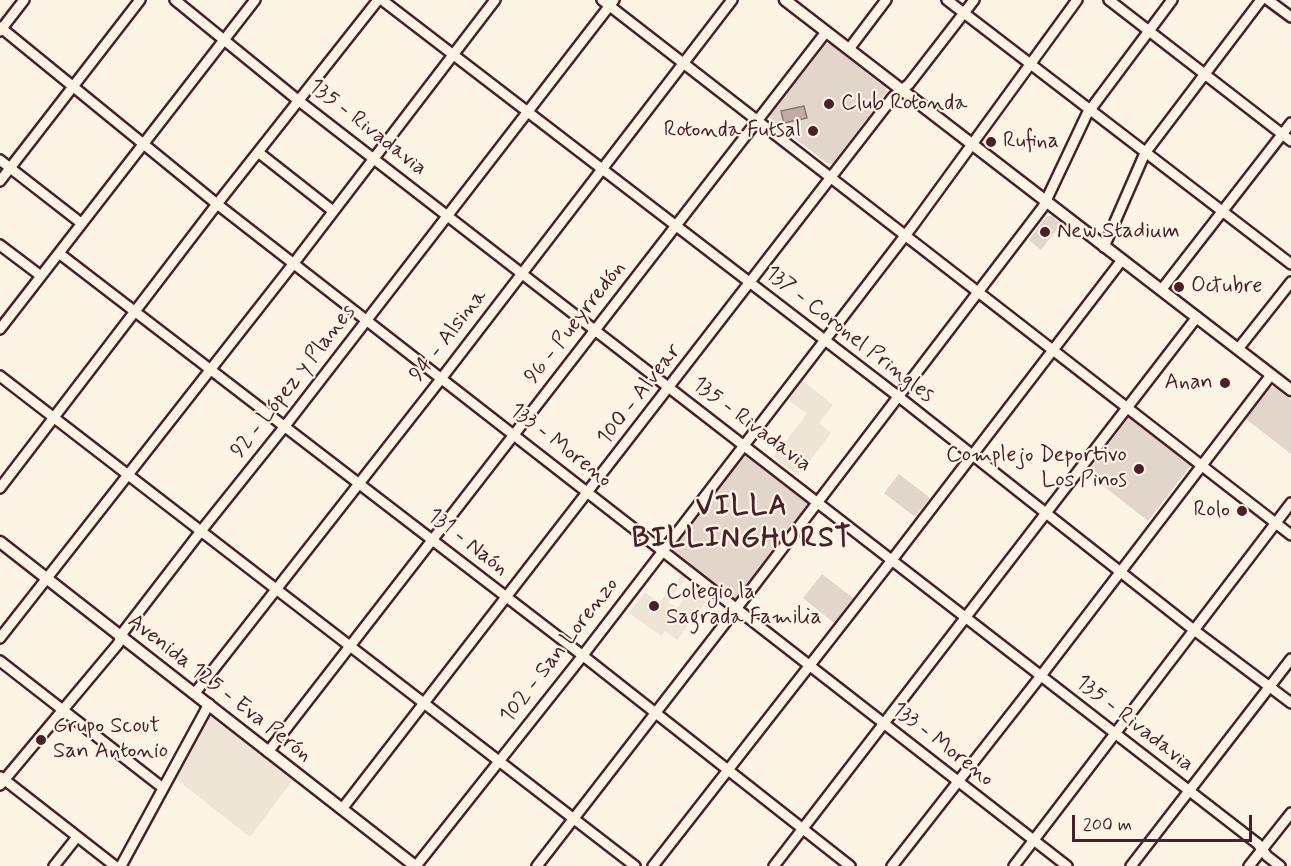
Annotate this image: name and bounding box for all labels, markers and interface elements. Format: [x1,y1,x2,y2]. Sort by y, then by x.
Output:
street label: 135 - Rivadavia [303,74,431,182]
place label: Club Rotonda [841,91,967,117]
marker: Club Rotonda [822,97,836,111]
place label: Rotonda Futsal [664,118,801,144]
marker: Rotonda Futsal [806,124,820,138]
place label: Rufina [1003,129,1059,155]
marker: Rufina [984,135,998,149]
place label: New Stadium [1057,219,1180,245]
marker: New Stadium [1038,225,1052,239]
street label: 96 - Pueyrredón [520,256,632,390]
street label: 137 - Coronel Pringles [759,261,939,409]
place label: Octubre [1191,274,1262,300]
marker: Octubre [1172,280,1186,294]
street label: 94 - Alsina [405,284,493,388]
street label: 92 - López y Planes [226,300,362,464]
street label: 100 - Alvear [592,339,688,451]
place label: Anan [1165,370,1213,396]
street label: 135 - Rivadavia [686,371,816,479]
marker: Anan [1218,376,1232,390]
street label: 133 - Moreno [504,398,616,494]
place label: Complejo Deportivo Los Pinos [946,443,1127,494]
marker: Complejo Deportivo Los Pinos [1132,462,1146,476]
district label: VILLA BILLINGHURST [632,491,852,557]
place label: Rolo [1193,498,1230,524]
street label: 131 - Naón [421,503,513,583]
marker: Rolo [1235,504,1249,518]
street label: 102 - San Lorenzo [495,573,625,729]
place label: Colegio la Sagrada Familia [666,580,822,632]
marker: Colegio la Sagrada Familia [647,599,661,613]
street label: Avenida 125 - Eva Perón [122,609,316,769]
street label: 135 - Rivadavia [1070,670,1198,778]
street label: 133 - Moreno [886,697,998,793]
place label: Grupo Scout San Antonio [53,714,168,766]
marker: Grupo Scout San Antonio [34,733,48,747]
scale bar [1075,803,1255,841]
text: 200 m [1083,813,1132,837]

